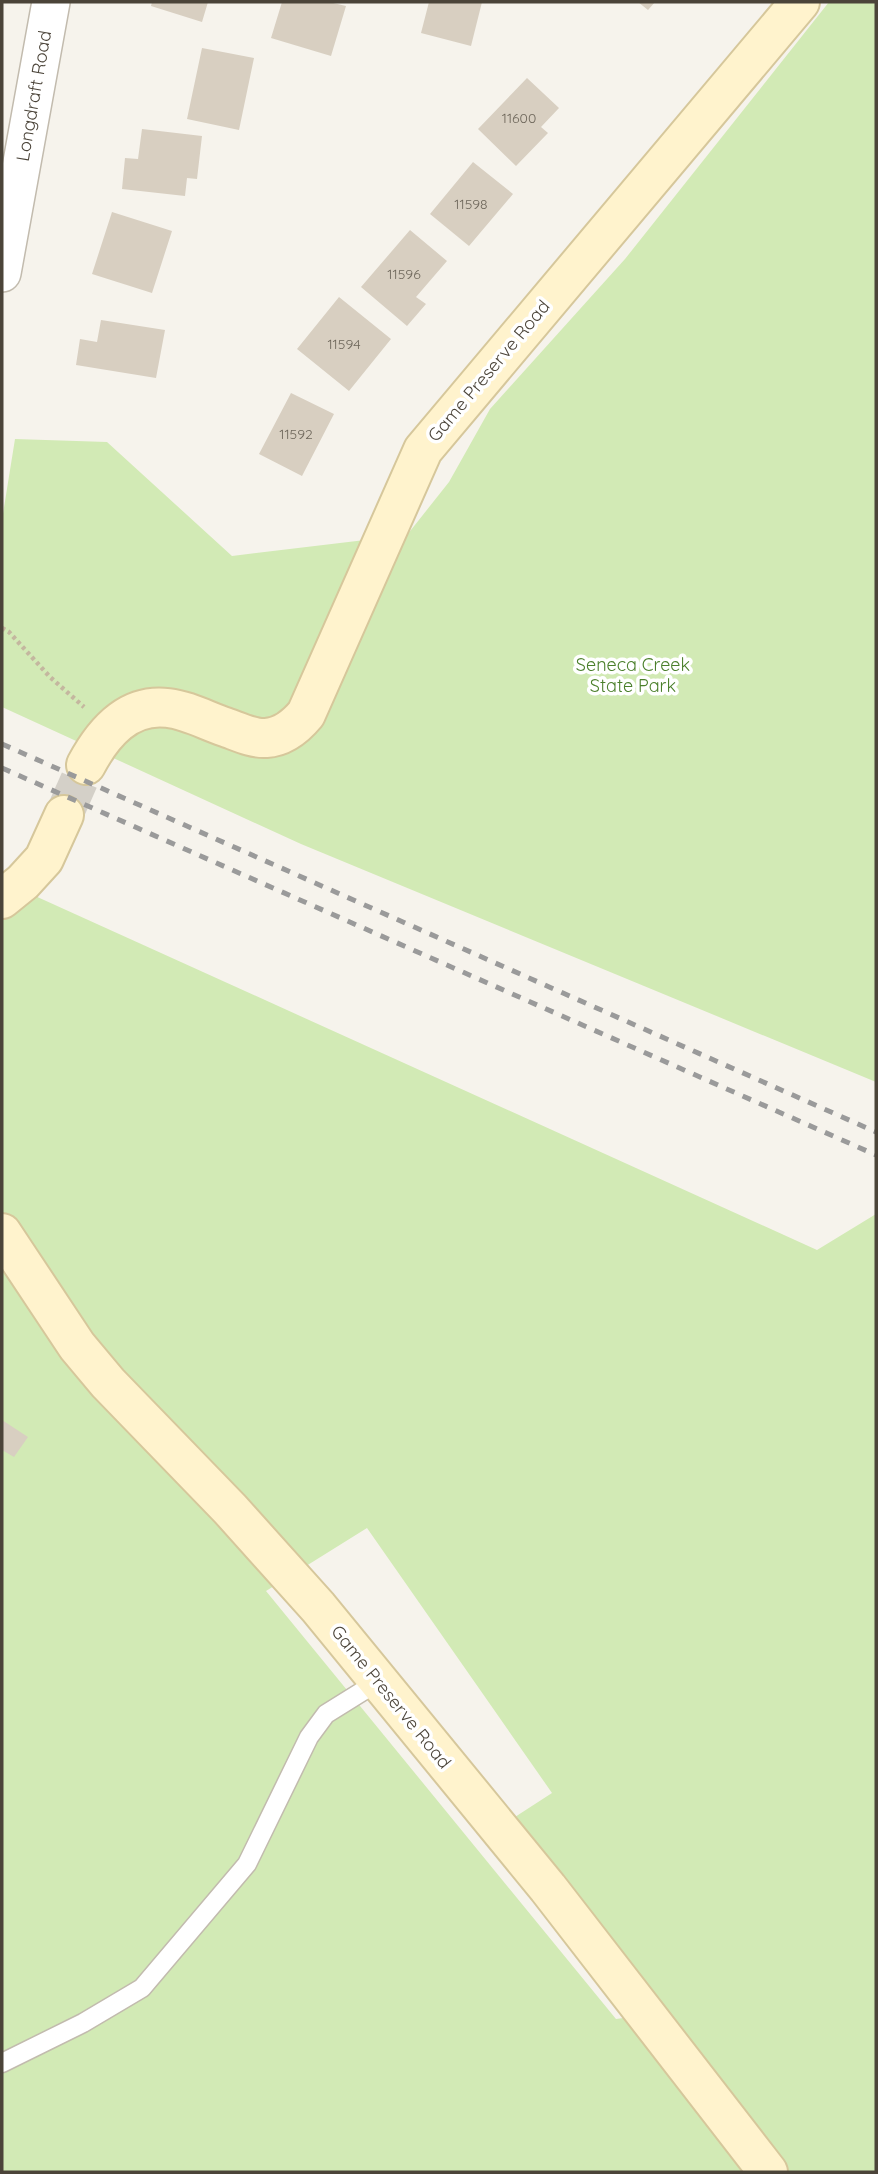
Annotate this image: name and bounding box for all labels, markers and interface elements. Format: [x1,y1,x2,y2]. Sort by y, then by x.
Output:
street label: Longdraft Road [11,29,56,163]
house number: 11600 [502,109,536,127]
house number: 11598 [454,195,488,213]
house number: 11596 [387,265,421,283]
street label: Game Preserve Road [423,295,555,446]
house number: 11594 [327,335,361,353]
house number: 11592 [279,425,313,443]
park label: Seneca Creek State Park [576,653,690,697]
street label: Game Preserve Road [326,1620,456,1773]

